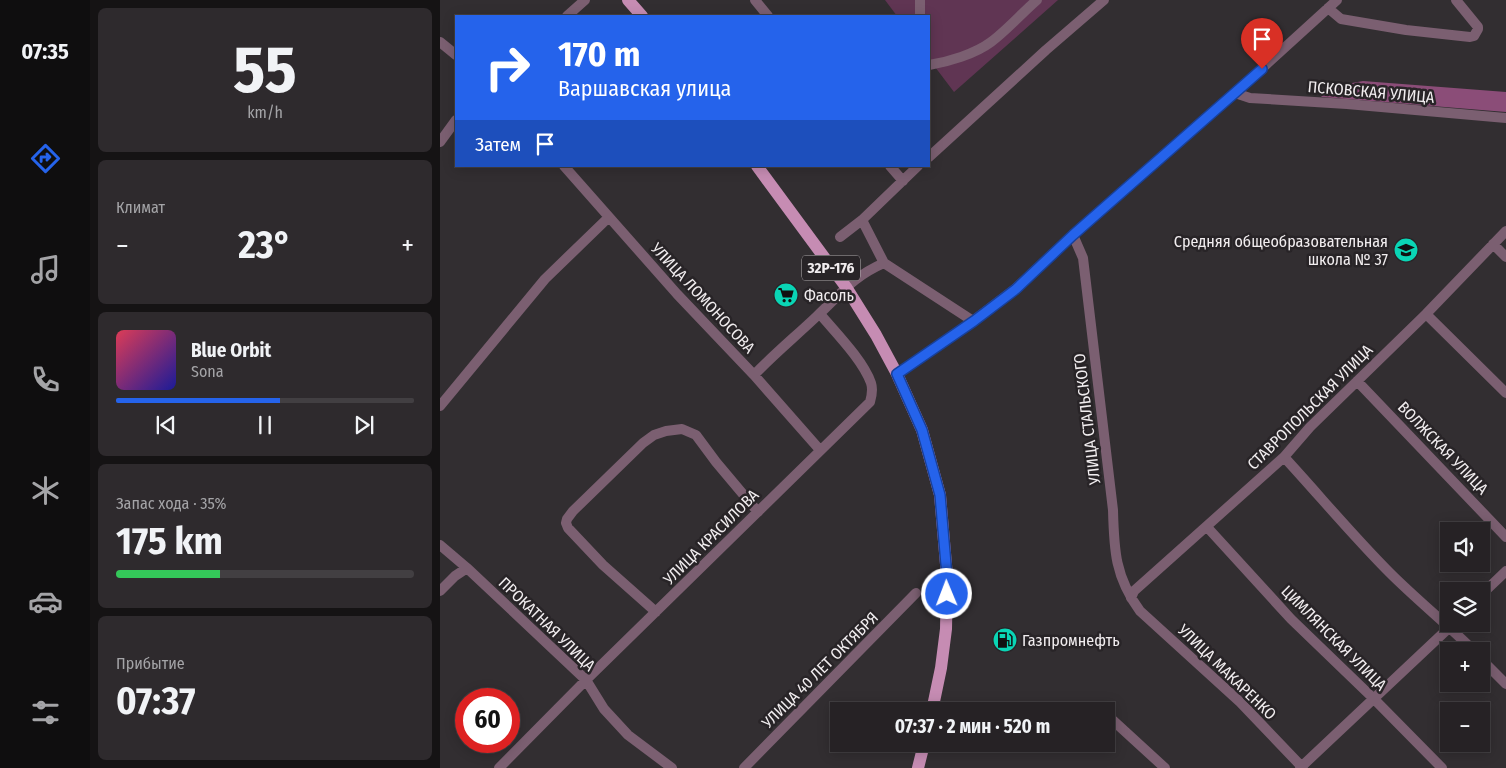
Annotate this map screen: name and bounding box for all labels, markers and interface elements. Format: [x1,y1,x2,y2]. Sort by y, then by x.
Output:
pin [1241,18,1283,69]
icon: arrive [1248,25,1276,53]
text: 55 [233,31,297,109]
text: 170 m [558,33,641,75]
icon: right [475,35,540,100]
text: 07:35 [21,38,69,65]
text: Варшавская улица [558,75,731,102]
street label: ПСКОВСКАЯ УЛИЦА [1307,77,1436,107]
text: km/h [247,103,283,122]
icon: arrive [531,130,559,158]
text: Затем [475,133,521,156]
icon: directions [28,141,63,176]
text: Климат [116,198,165,217]
text: 23° [238,222,292,268]
text: − [116,229,129,262]
text: + [401,229,414,262]
place label: Средняя общеобразовательная школа № 37 [1174,232,1389,269]
school or university icon: Средняя общеобразовательная школа № 37 [1393,237,1419,263]
street label: УЛИЦА ЛОМОНОСОВА [646,238,759,357]
icon: music [28,252,63,287]
road number: 32Р-176 [802,256,860,280]
supermarket icon: Фасоль [773,282,799,308]
place label: Фасоль [804,286,854,305]
text: Blue Orbit [191,339,271,362]
street label: СТАВРОПОЛЬСКАЯ УЛИЦА [1243,340,1377,474]
street label: УЛИЦА СТАЛЬСКОГО [1070,352,1105,487]
icon: phone [28,362,63,397]
text: Sona [191,362,224,381]
street label: ВОЛЖСКАЯ УЛИЦА [1394,398,1493,499]
icon: previous [152,411,180,439]
icon: pause [251,411,279,439]
icon: next [350,411,378,439]
icon: climate [28,473,63,508]
street label: УЛИЦА КРАСИЛОВА [659,485,763,589]
text: Запас хода · 35% [116,494,227,513]
text: 175 km [116,518,223,564]
map controls [1440,522,1490,752]
button: sound [1440,522,1490,572]
position arrow [920,567,972,619]
street label: ПРОКАТНАЯ УЛИЦА [495,573,600,675]
street label: ЦИМЛЯНСКАЯ УЛИЦА [1277,581,1391,695]
button: layers [1440,582,1490,632]
icon: car [28,584,63,619]
street label: УЛИЦА 40 ЛЕТ ОКТЯБРЯ [757,608,882,733]
street label: УЛИЦА МАКАРЕНКО [1173,620,1280,724]
fuel station icon: Газпромнефть [992,627,1018,653]
place label: Газпромнефть [1022,631,1120,650]
button: + [1440,642,1490,692]
text: Прибытие [116,654,185,673]
text: 07:37 [116,678,196,724]
speed limit sign: 60 [455,688,520,753]
icon: filters [28,695,63,730]
button: − [1440,702,1490,752]
text: 07:37 · 2 мин · 520 m [895,715,1050,738]

